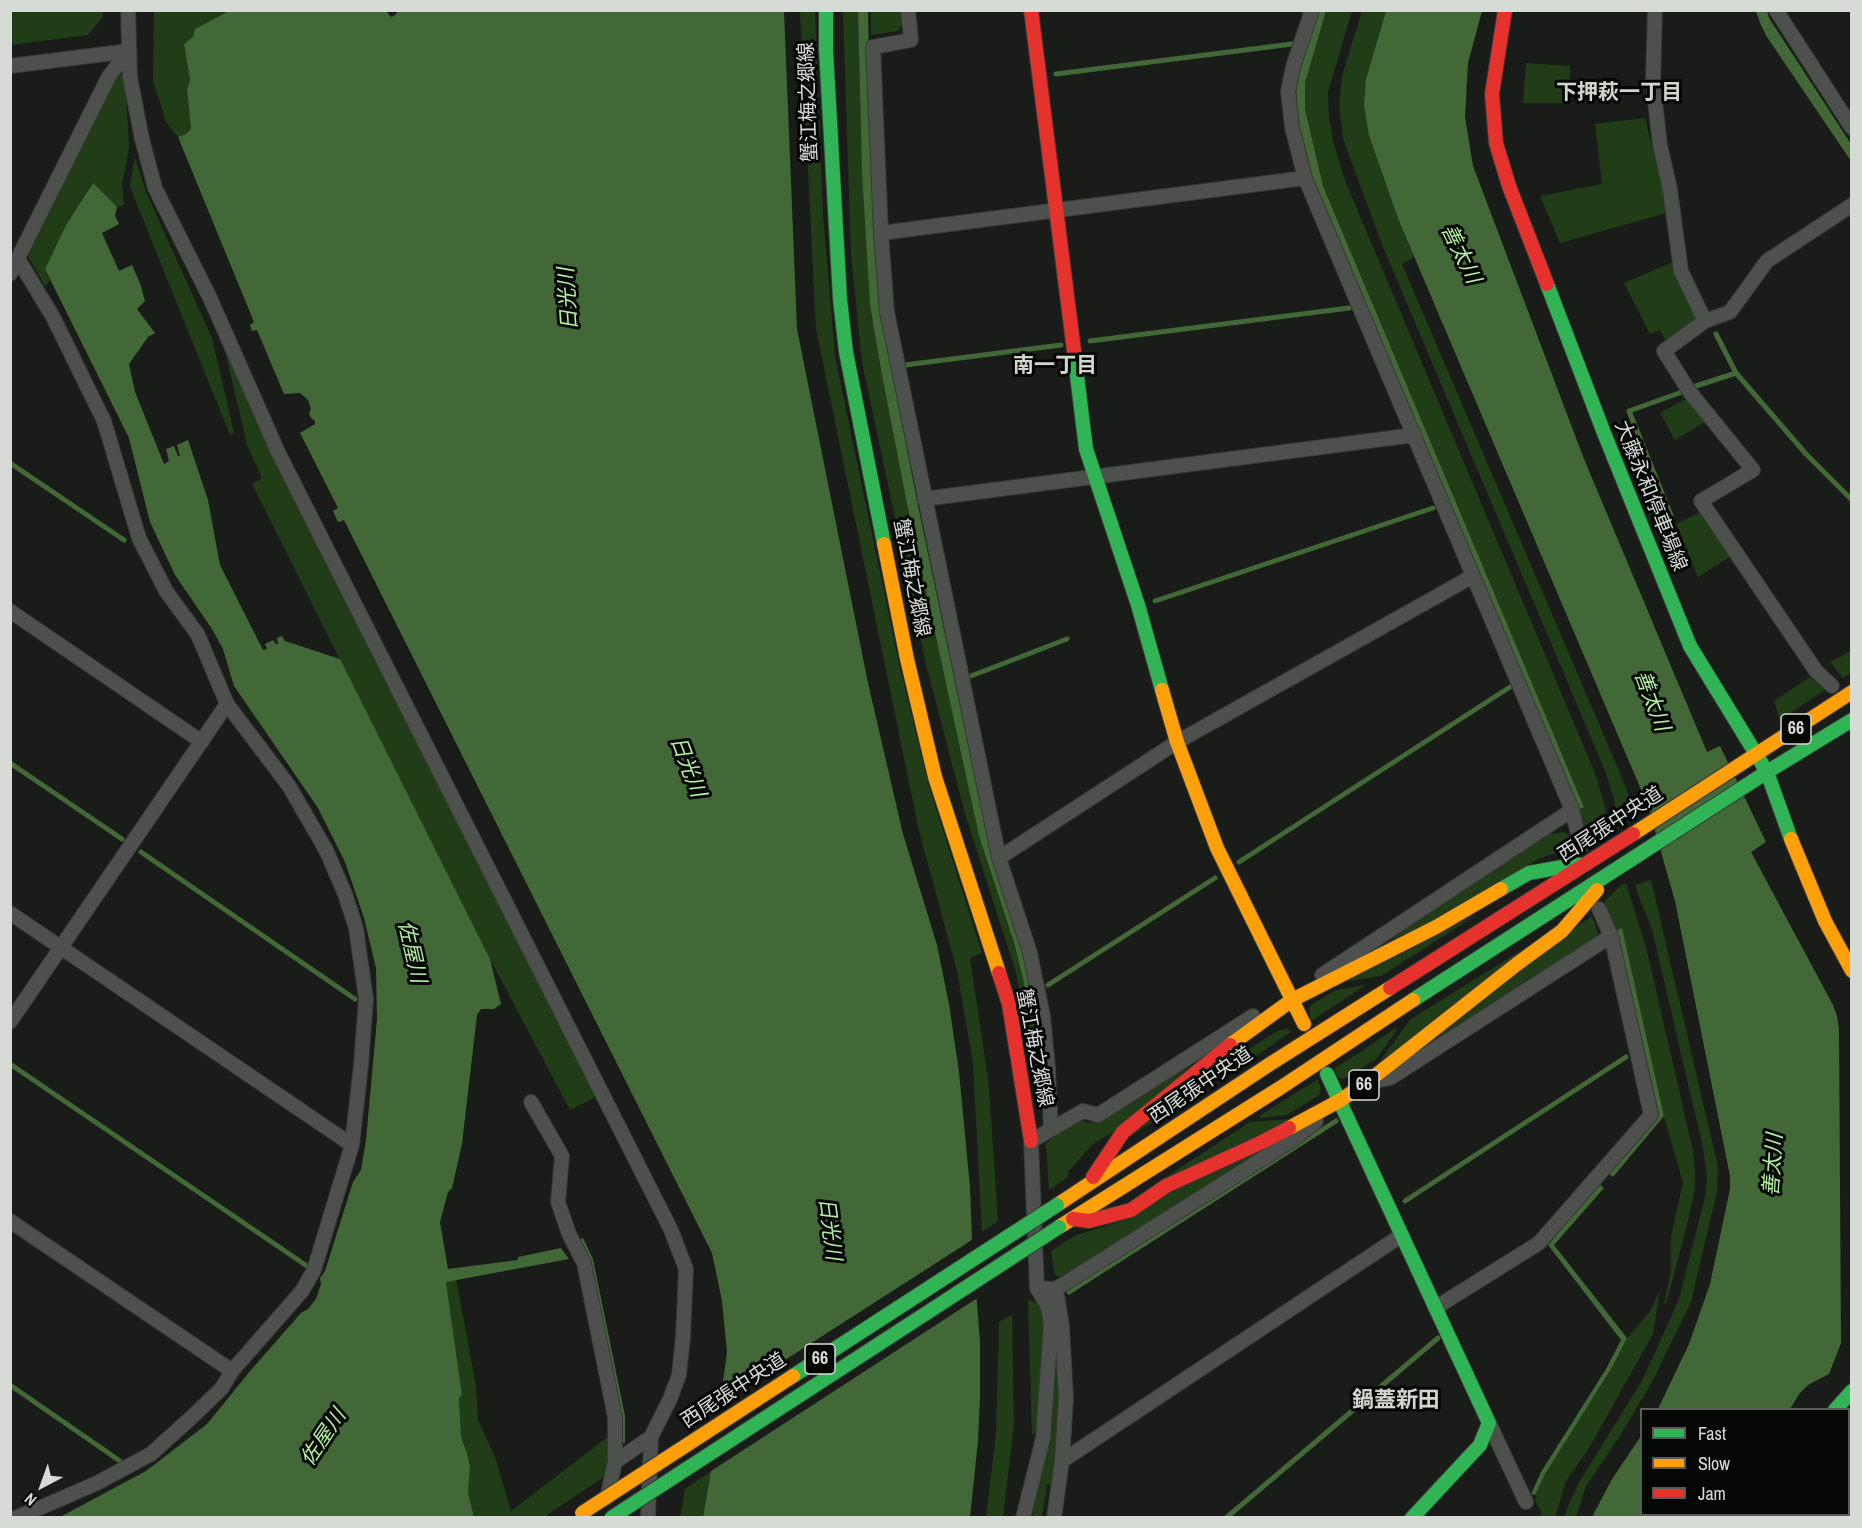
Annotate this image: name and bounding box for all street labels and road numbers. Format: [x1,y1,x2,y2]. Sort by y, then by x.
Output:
street label: 蟹江梅之郷線 [795,42,823,162]
street label: 大藤永和停車場線 [1609,417,1691,575]
street label: 蟹江梅之郷線 [888,517,934,639]
road number: 66 [1781,714,1811,744]
street label: 西尾張中央道 [1554,782,1668,868]
street label: 蟹江梅之郷線 [1011,987,1057,1109]
street label: 西尾張中央道 [1145,1043,1257,1129]
road number: 66 [1349,1070,1379,1100]
road number: 66 [805,1344,835,1374]
street label: 西尾張中央道 [677,1348,791,1434]

